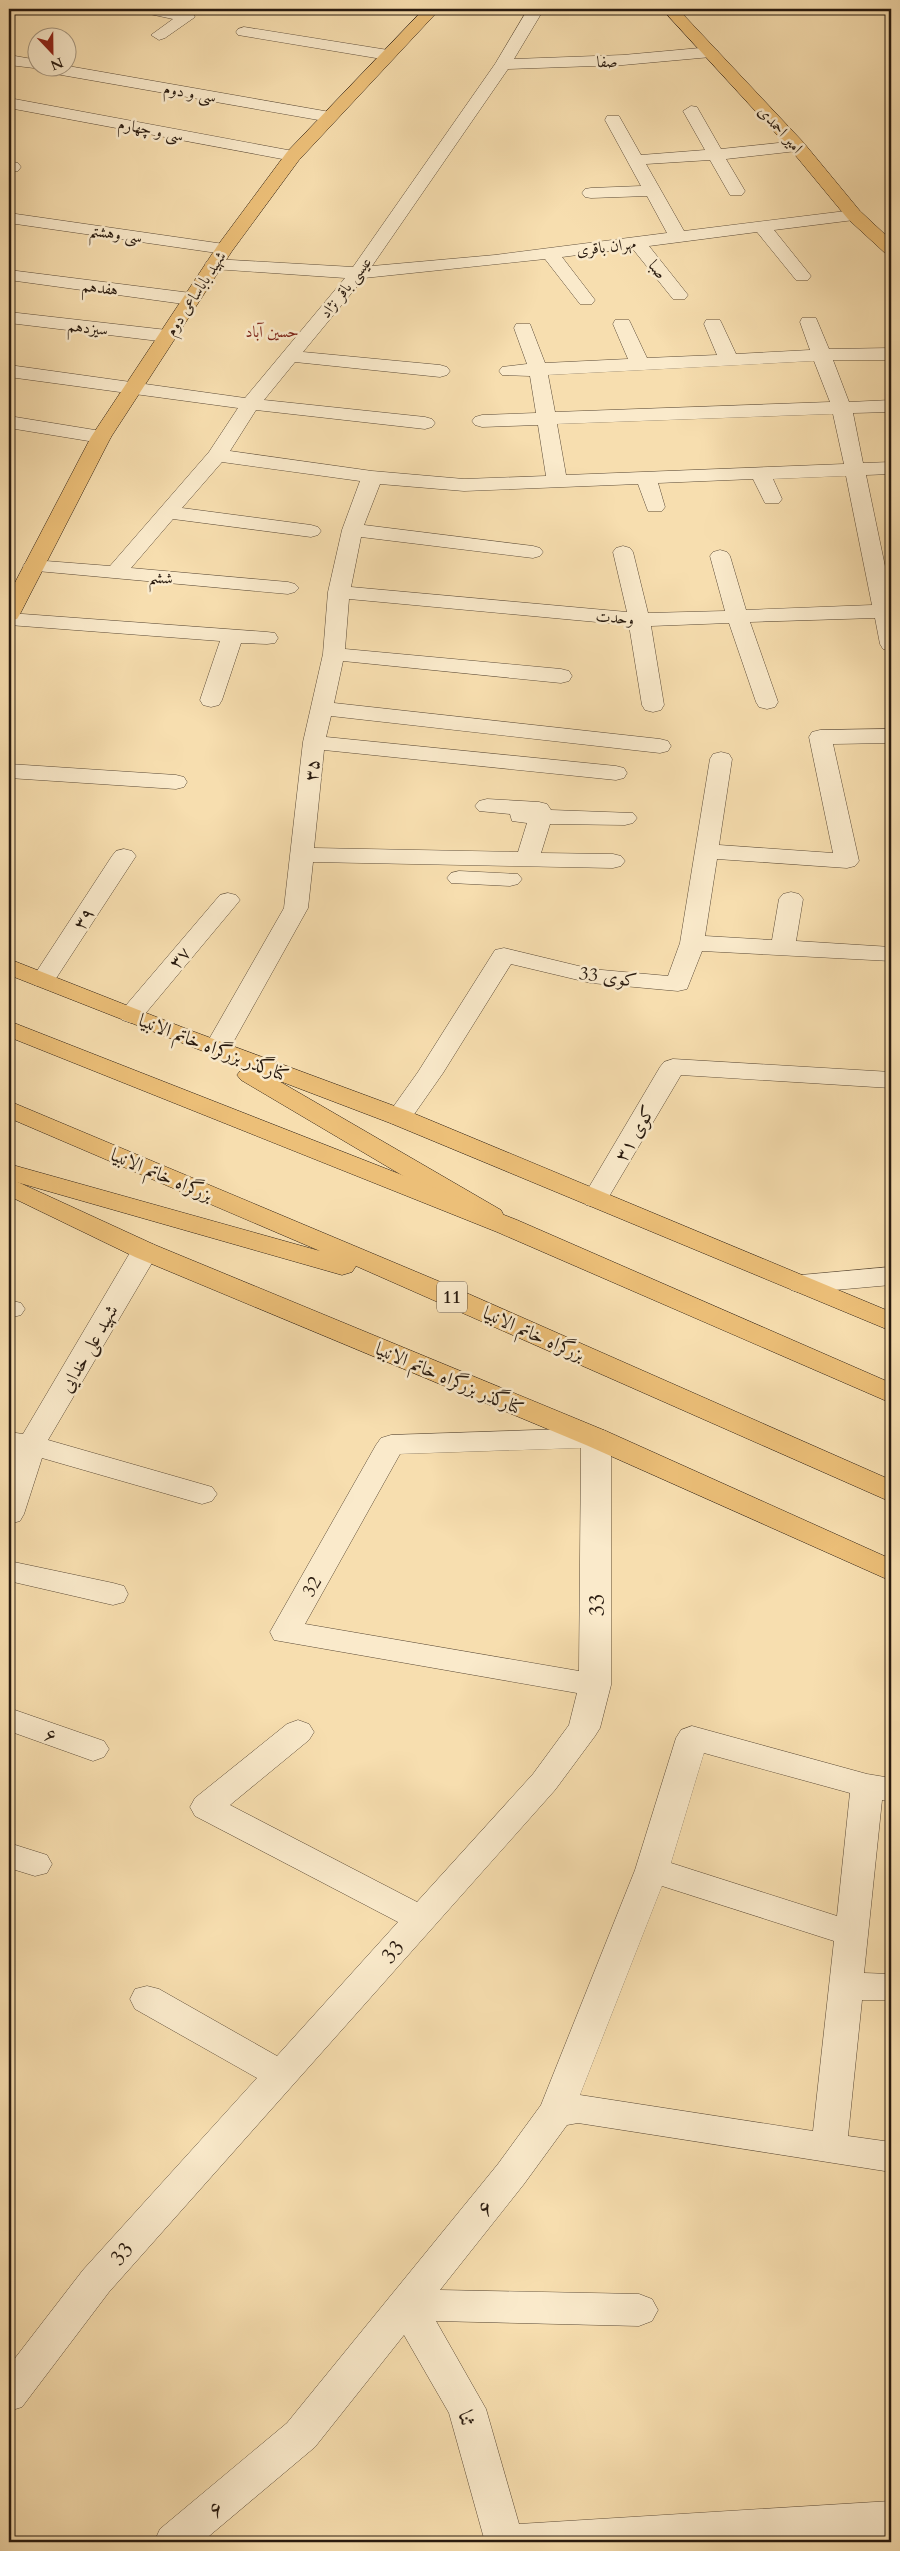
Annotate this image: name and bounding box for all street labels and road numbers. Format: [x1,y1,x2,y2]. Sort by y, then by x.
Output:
street label: صفا [596,51,618,73]
street label: سی و دوم [161,78,218,111]
street label: امیر احمدی [753,101,808,158]
street label: سی و چهارم [116,113,185,150]
street label: سی وهشتم [87,219,144,254]
street label: مهران باقری [575,232,637,262]
street label: شهید باباساعی دوم [160,247,234,342]
street label: عیسی باقر نژاد [315,252,377,323]
street label: صبا [643,255,672,284]
street label: هفدهم [80,275,119,305]
street label: سیزدهم [66,315,109,345]
street label: ششم [147,566,174,595]
street label: وحدت [595,605,635,631]
street label: ۳۵ [298,758,326,783]
street label: ۳۹ [67,902,101,935]
street label: ۳۷ [163,941,197,975]
street label: کوی 33 [577,960,638,994]
street label: کنارگذر بزرگراه خاتم الانبیا [134,1006,293,1091]
street label: کوی ۳۱ [608,1101,661,1166]
street label: بزرگراه خاتم الانبیا [105,1142,217,1211]
road number: 11 [437,1281,467,1312]
street label: شهید علی خدایی [53,1300,125,1398]
street label: بزرگراه خاتم الانبیا [477,1300,589,1371]
street label: کنارگذر بزرگراه خاتم الانبیا [370,1335,528,1425]
street label: 32 [296,1571,328,1601]
street label: 33 [582,1594,612,1616]
street label: ۶ [41,1721,60,1749]
street label: 33 [374,1933,411,1970]
street label: ۶ [469,2193,500,2222]
street label: 33 [103,2235,140,2272]
street label: ثنا [450,2406,484,2431]
street label: ۶ [201,2493,230,2524]

